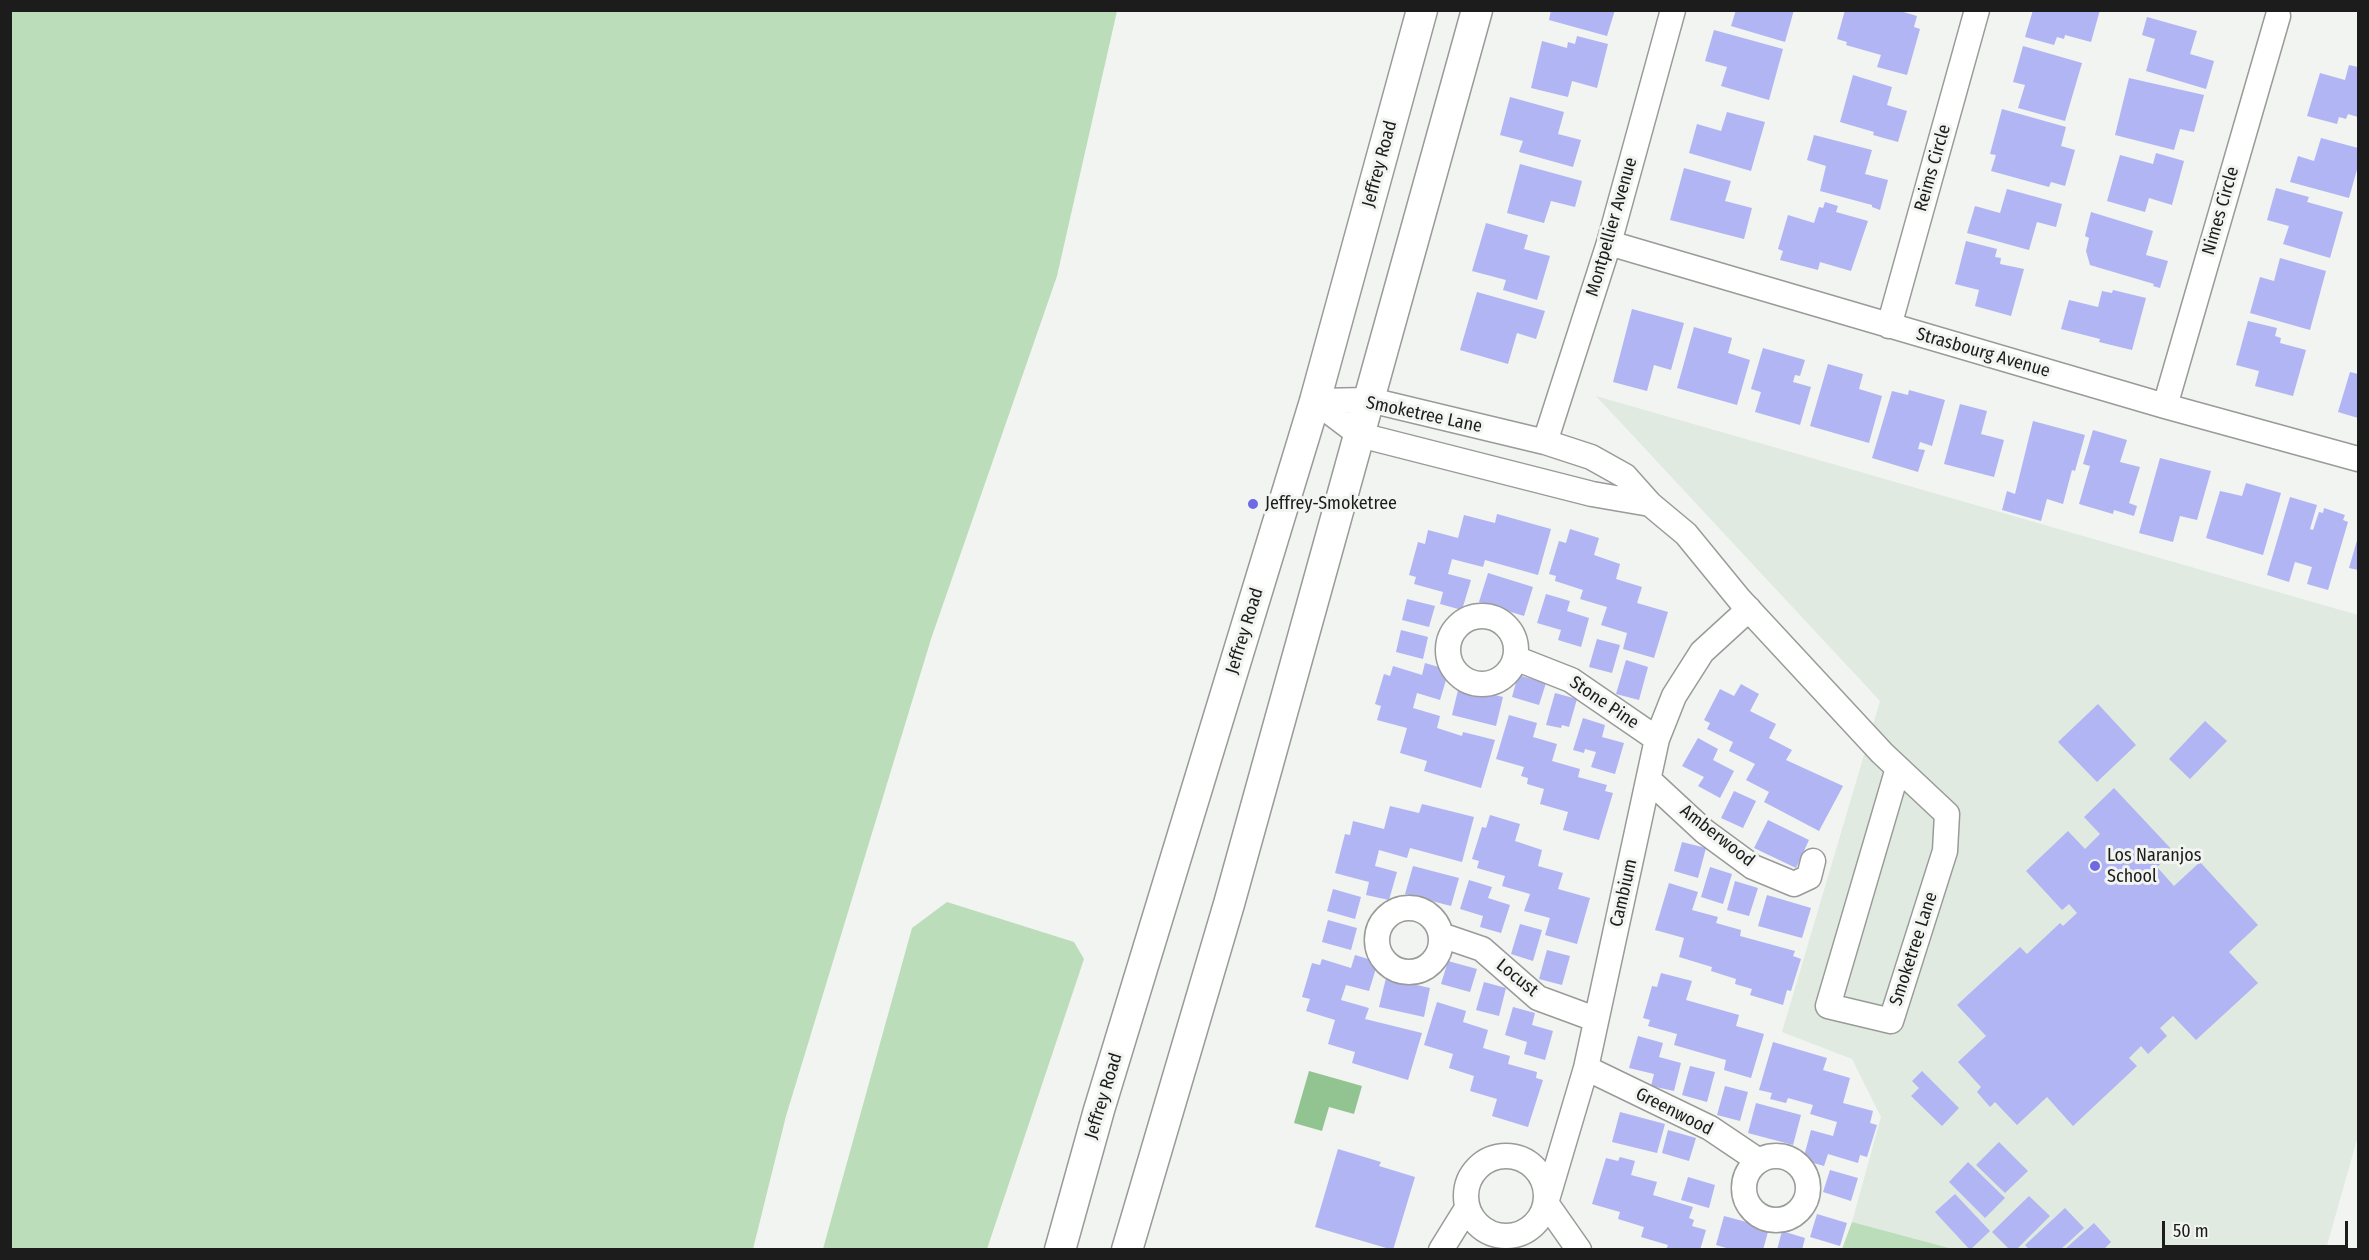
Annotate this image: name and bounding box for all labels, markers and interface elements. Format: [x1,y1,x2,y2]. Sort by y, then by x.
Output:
street label: Jeffrey Road [1358,118,1402,210]
street label: Reims Circle [1910,122,1956,214]
street label: Montpellier Avenue [1582,155,1642,299]
street label: Nimes Circle [2198,164,2244,258]
street label: Strasbourg Avenue [1914,324,2052,382]
street label: Smoketree Lane [1364,392,1484,438]
place label: Jeffrey-Smoketree [1265,493,1397,515]
marker: Jeffrey-Smoketree [1246,497,1260,511]
street label: Jeffrey Road [1222,585,1268,677]
street label: Stone Pine [1565,672,1643,734]
street label: Amberwood [1676,800,1758,872]
place label: Los Naranjos School [2107,845,2201,888]
street label: Cambium [1606,857,1642,929]
marker: Los Naranjos School [2088,859,2102,873]
street label: Smoketree Lane [1885,890,1943,1008]
street label: Locust [1492,955,1542,1001]
street label: Jeffrey Road [1081,1050,1127,1142]
street label: Greenwood [1632,1083,1716,1141]
scale bar [2165,1209,2351,1247]
text: 50 m [2173,1220,2209,1242]

